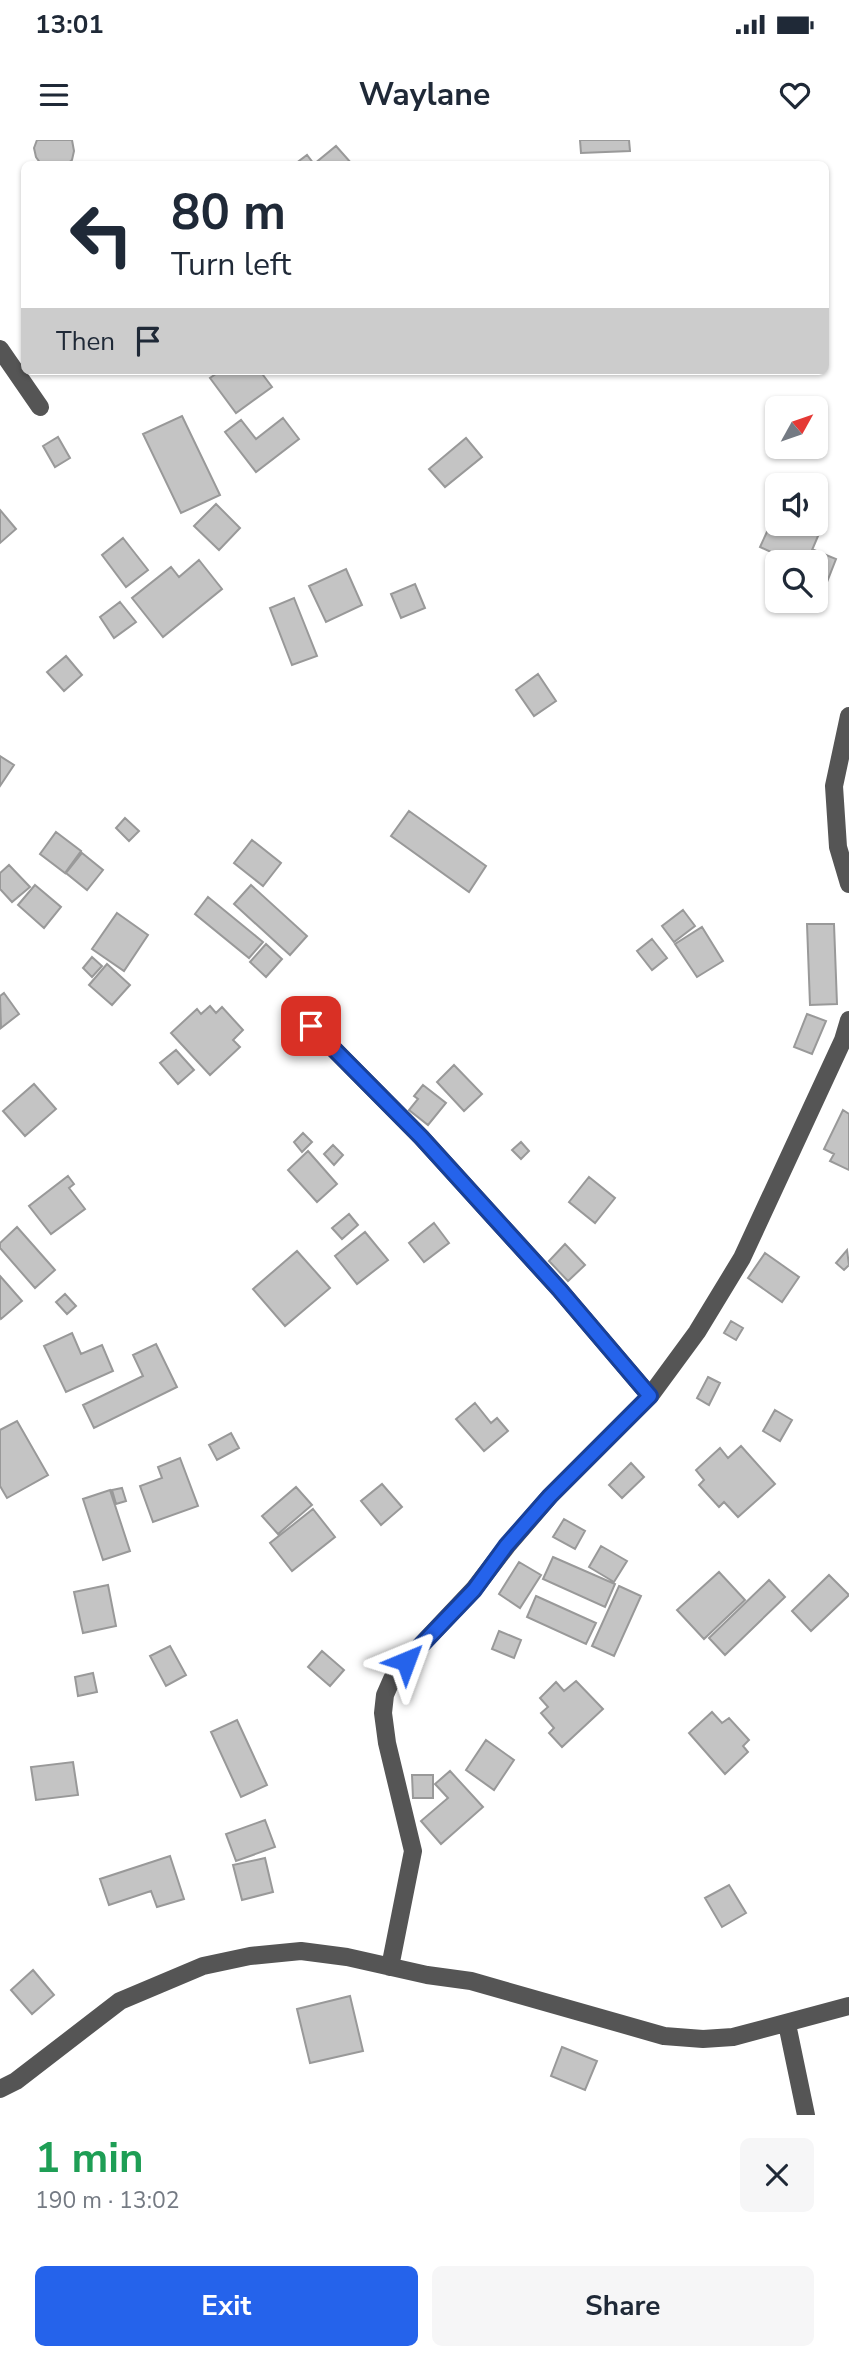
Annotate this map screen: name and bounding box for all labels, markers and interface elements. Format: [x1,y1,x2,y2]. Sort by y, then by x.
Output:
text: 13:01 [35,7,104,42]
text: Waylane [359,73,490,116]
icon: menu [35,76,73,114]
icon: heart [776,76,814,114]
text: 80 m [171,179,286,246]
icon: left [56,189,147,280]
text: Turn left [171,243,291,286]
icon: arrive [129,322,167,360]
text: Then [56,324,115,359]
north arrow [765,396,828,458]
map controls [765,396,828,613]
button: sound [765,473,828,536]
button: search [765,550,828,613]
pin [281,996,341,1056]
icon: arrive [292,1007,330,1045]
position arrow [369,1624,443,1698]
text: 1 min [35,2130,144,2187]
button: close [740,2138,814,2212]
text: 190 m · 13:02 [35,2185,180,2216]
button: Exit [35,2266,418,2346]
button: Share [432,2266,814,2346]

